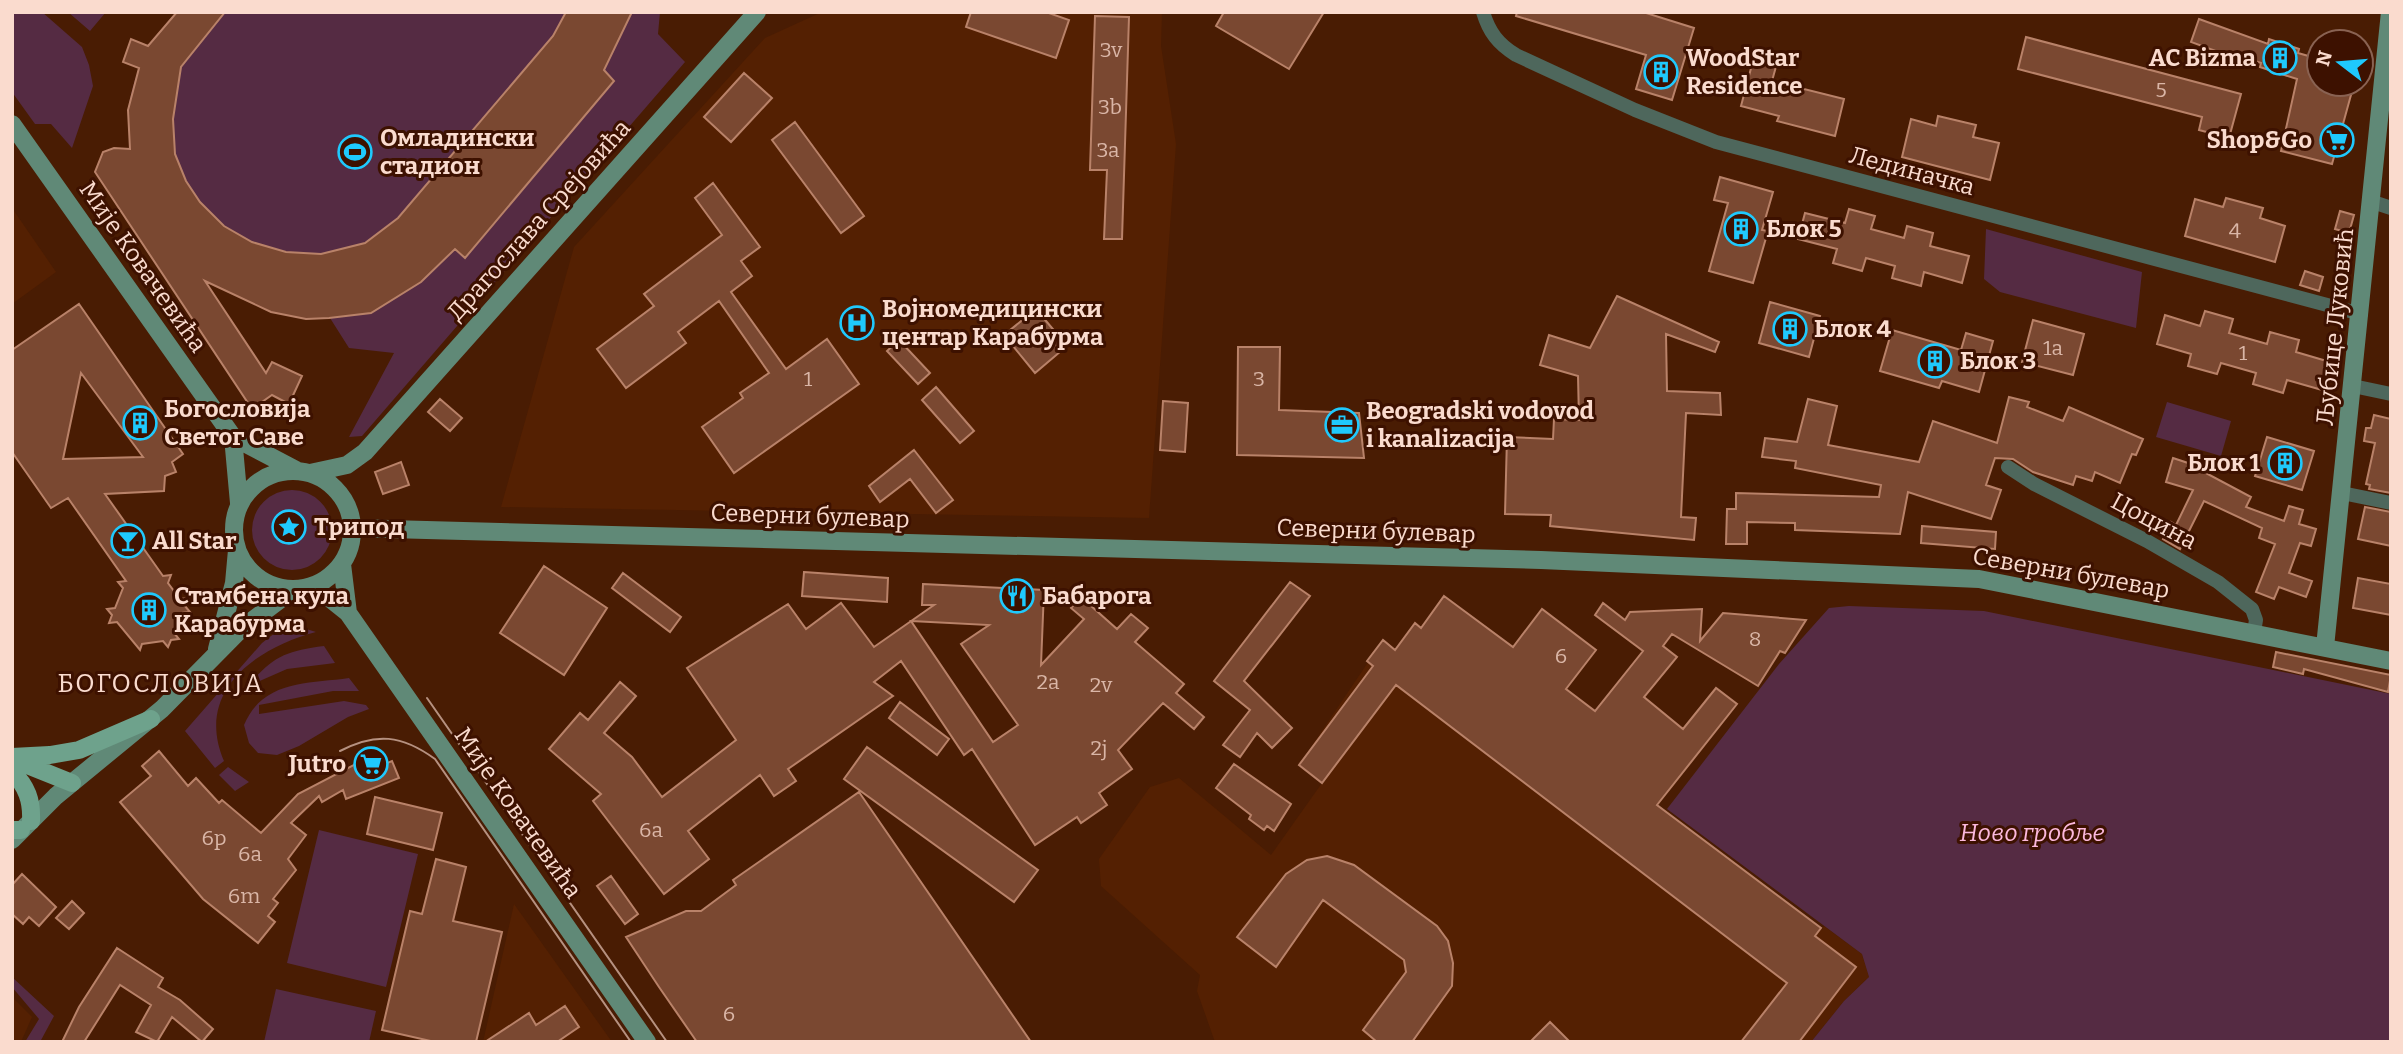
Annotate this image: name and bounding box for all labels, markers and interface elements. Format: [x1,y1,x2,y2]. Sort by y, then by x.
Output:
north arrow [2305,28,2375,98]
house number: 3v [1100,37,1123,63]
building icon: AC Bizma [2261,39,2299,77]
place label: WoodStar Residence [1686,44,1803,100]
place label: AC Bizma [2149,44,2257,72]
text: N [2311,48,2337,69]
building icon: WoodStar Residence [1642,53,1680,91]
house number: 5 [2155,77,2167,103]
house number: 3b [1098,94,1122,120]
street label: Драгослава Срејовића [442,114,636,326]
supermarket icon: Shop&Go [2318,121,2356,159]
place label: Омладински стадион [380,124,535,180]
place label: Shop&Go [2206,126,2312,154]
sports icon: Омладински стадион [336,133,374,171]
house number: 3a [1097,137,1120,163]
street label: Лединачка [1846,141,1978,201]
street label: Мије Ковачевића [74,176,212,358]
building icon: Блок 5 [1722,210,1760,248]
place label: Блок 5 [1766,215,1842,243]
house number: 4 [2229,218,2241,244]
street label: Љубице Луковић [2311,227,2359,427]
place label: Војномедицински центар Карабурма [882,295,1104,351]
hospital icon: Војномедицински центар Карабурма [838,304,876,342]
building icon: Блок 4 [1771,310,1809,348]
place label: Блок 4 [1814,315,1891,343]
house number: 1a [2043,335,2064,361]
house number: 1 [2239,340,2248,366]
building icon: Блок 3 [1916,342,1954,380]
place label: Блок 3 [1960,347,2036,375]
house number: 1 [804,366,813,392]
house number: 3 [1253,366,1265,392]
place label: Богословија Светог Саве [164,395,311,451]
place label: Beogradski vodovod i kanalizacija [1366,397,1595,453]
building icon: Богословија Светог Саве [121,404,159,442]
office icon: Beogradski vodovod i kanalizacija [1323,406,1361,444]
building icon: Блок 1 [2266,444,2304,482]
place label: Блок 1 [2187,449,2261,477]
street label: Цоцина [2106,487,2202,555]
street label: Северни булевар [710,499,910,533]
place icon: Трипод [270,508,308,546]
place label: Трипод [314,513,405,541]
street label: Северни булевар [1276,514,1476,548]
bar icon: All Star [109,522,147,560]
place label: All Star [152,527,237,555]
street label: Северни булевар [1970,542,2172,604]
restaurant icon: Бабарога [998,577,1036,615]
place label: Стамбена кула Карабурма [174,582,350,638]
place label: Бабарога [1042,582,1152,610]
building icon: Стамбена кула Карабурма [130,591,168,629]
house number: 8 [1749,626,1761,652]
house number: 6 [1555,643,1567,669]
district label: БОГОСЛОВИЈА [57,668,265,699]
house number: 2a [1037,669,1060,695]
house number: 2v [1090,672,1113,698]
street label: Мије Ковачевића [449,722,587,904]
house number: 2j [1090,735,1108,761]
supermarket icon: Jutro [352,745,390,783]
place label: Jutro [287,750,346,778]
house number: 6a [639,817,663,843]
park label: Ново гробље [1960,819,2104,847]
house number: 6p [202,825,226,851]
house number: 6a [238,841,262,867]
house number: 6m [228,883,260,909]
house number: 6 [723,1001,735,1027]

